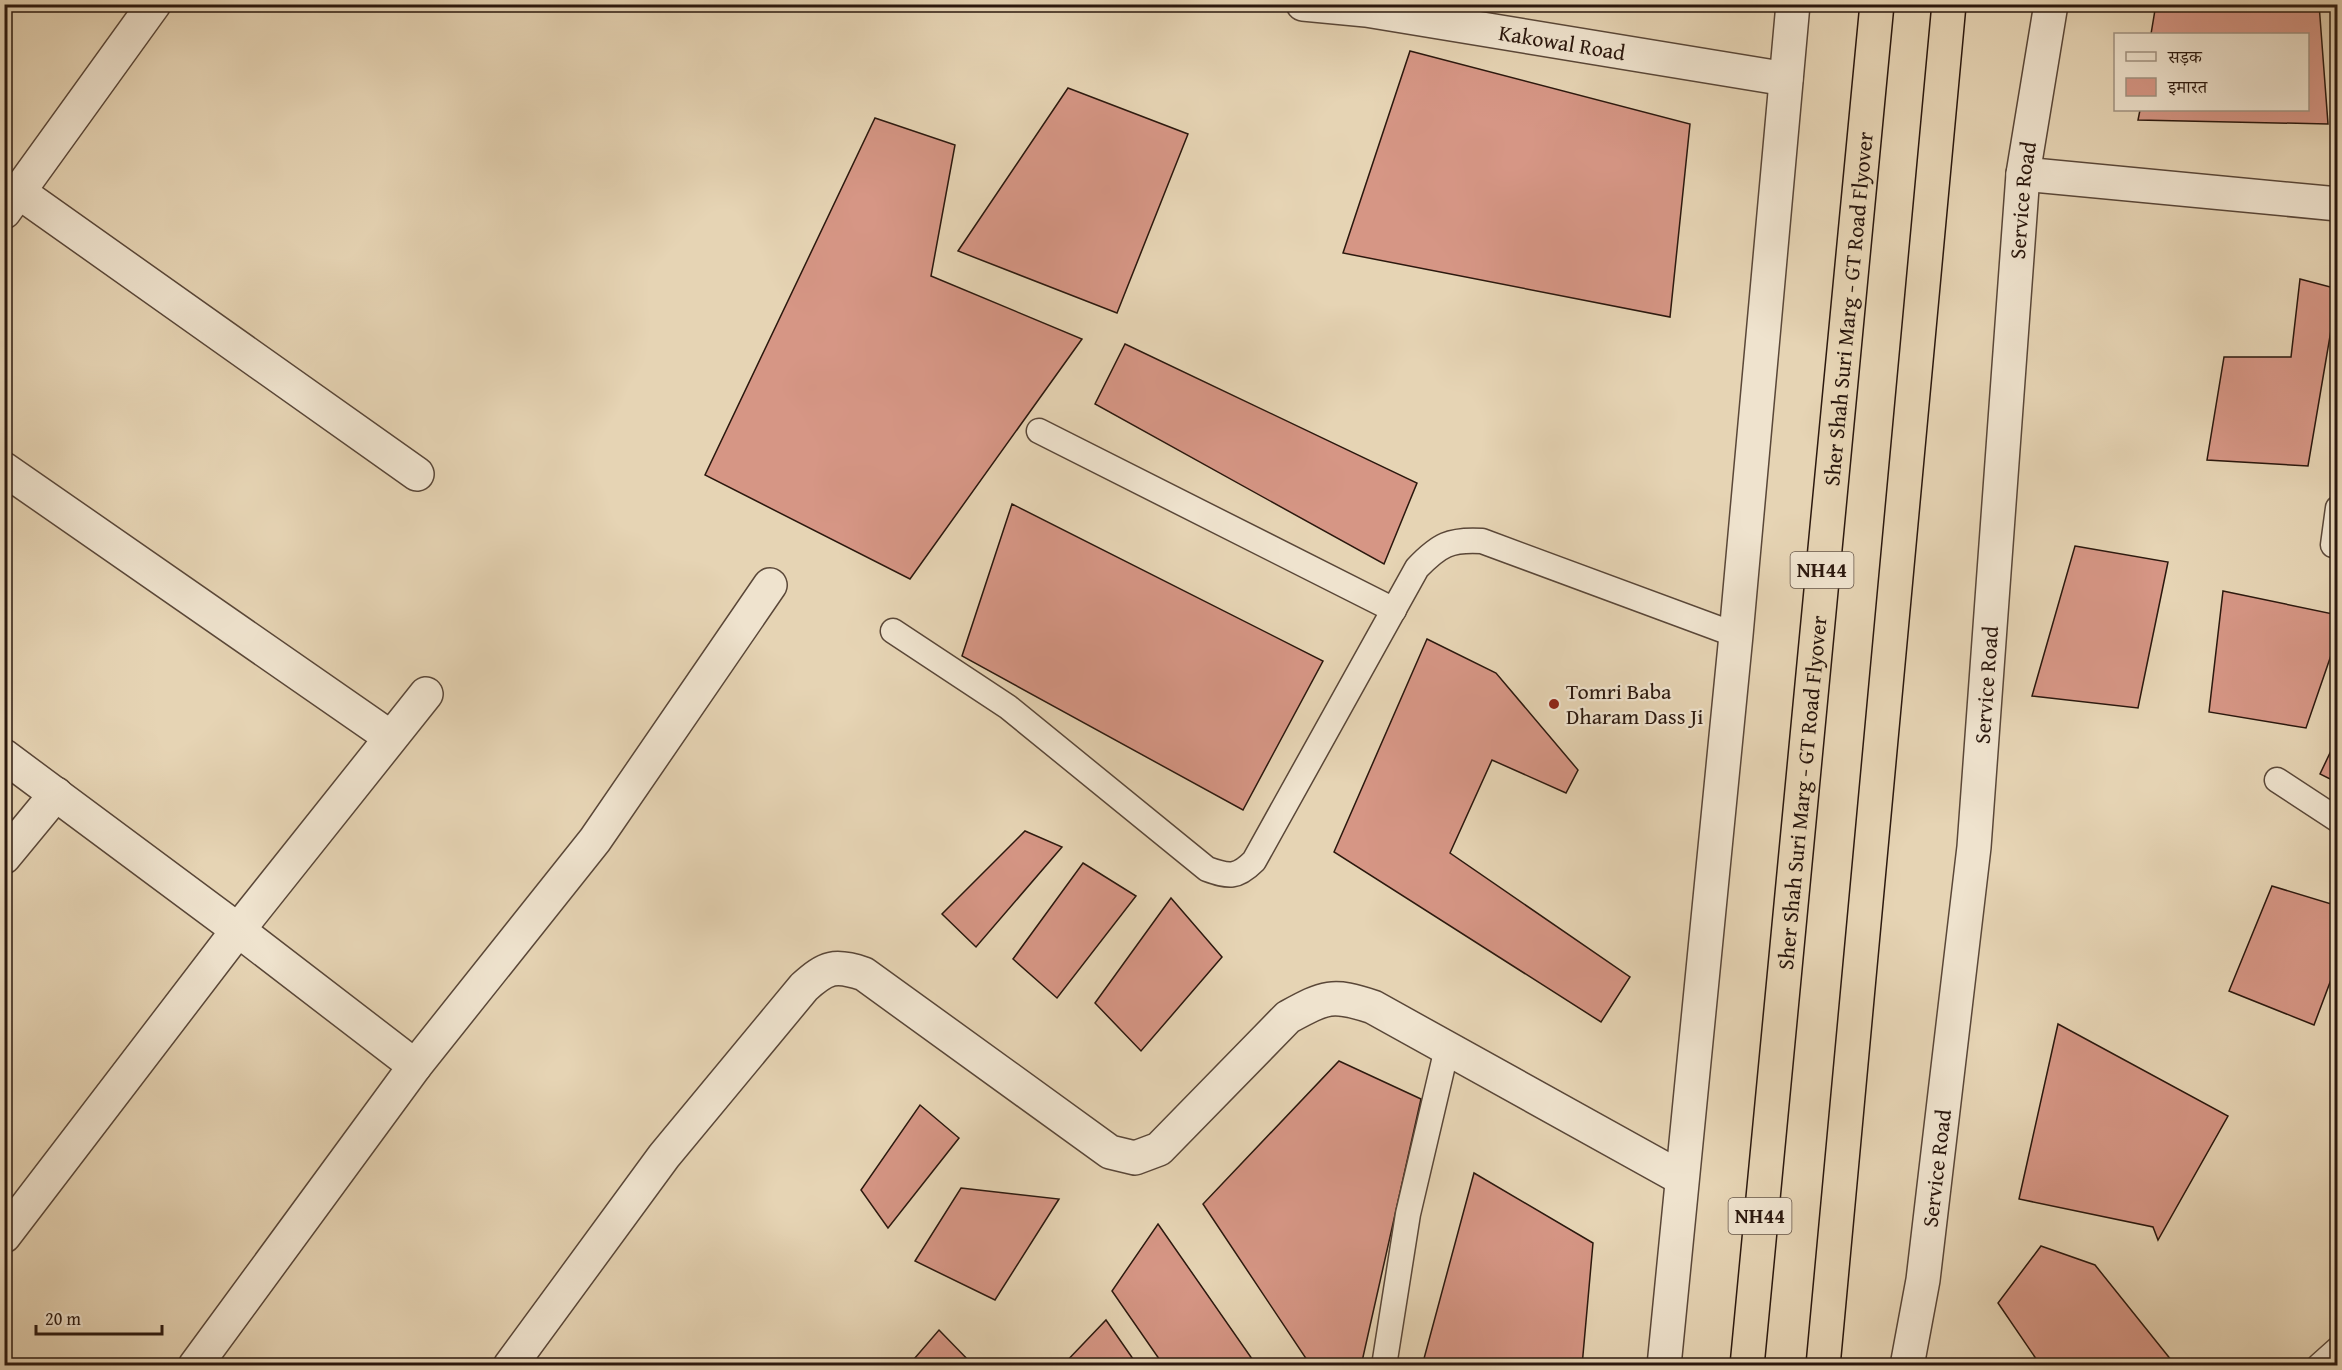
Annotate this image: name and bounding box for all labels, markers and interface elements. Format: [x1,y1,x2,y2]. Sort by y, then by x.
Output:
street label: Kakowal Road [1496,16,1628,68]
legend [2114,33,2309,111]
text: सड़क [2167,43,2203,70]
text: इमारत [2167,73,2208,100]
street label: Sher Shah Suri Marg - GT Road Flyover [1815,130,1881,487]
street label: Service Road [2001,139,2044,260]
road number: NH44 [1790,552,1854,588]
street label: Sher Shah Suri Marg - GT Road Flyover [1769,614,1835,971]
street label: Service Road [1966,624,2006,745]
place label: Tomri Baba Dharam Dass Ji [1566,675,1703,732]
marker: Tomri Baba Dharam Dass Ji [1547,697,1561,711]
street label: Service Road [1913,1107,1959,1229]
road number: NH44 [1728,1198,1792,1234]
scale bar [36,1298,162,1336]
text: 20 m [45,1305,81,1332]

